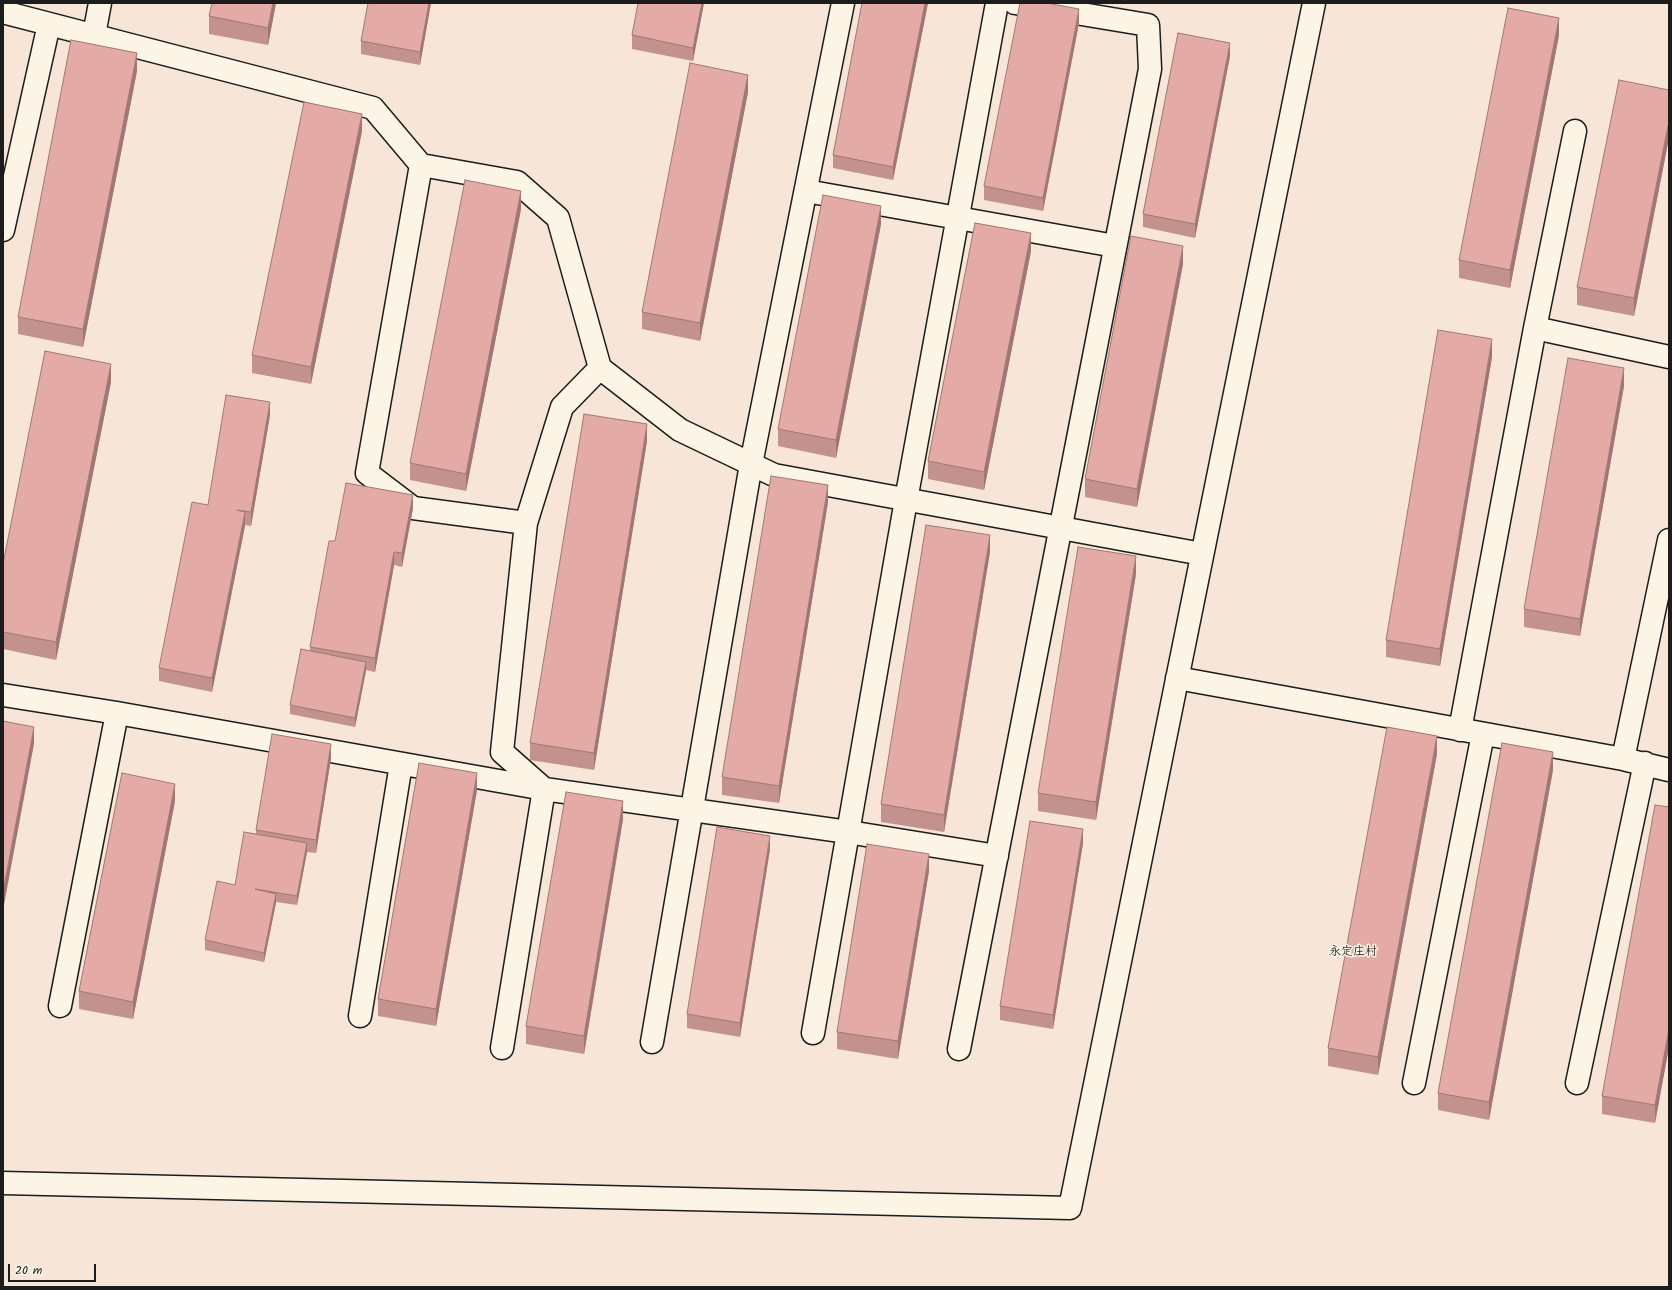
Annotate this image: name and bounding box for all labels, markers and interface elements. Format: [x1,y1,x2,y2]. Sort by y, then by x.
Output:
district label: 永定庄村 [1329,946,1377,960]
scale bar [10,1256,98,1282]
text: 20 m [15,1261,42,1280]

